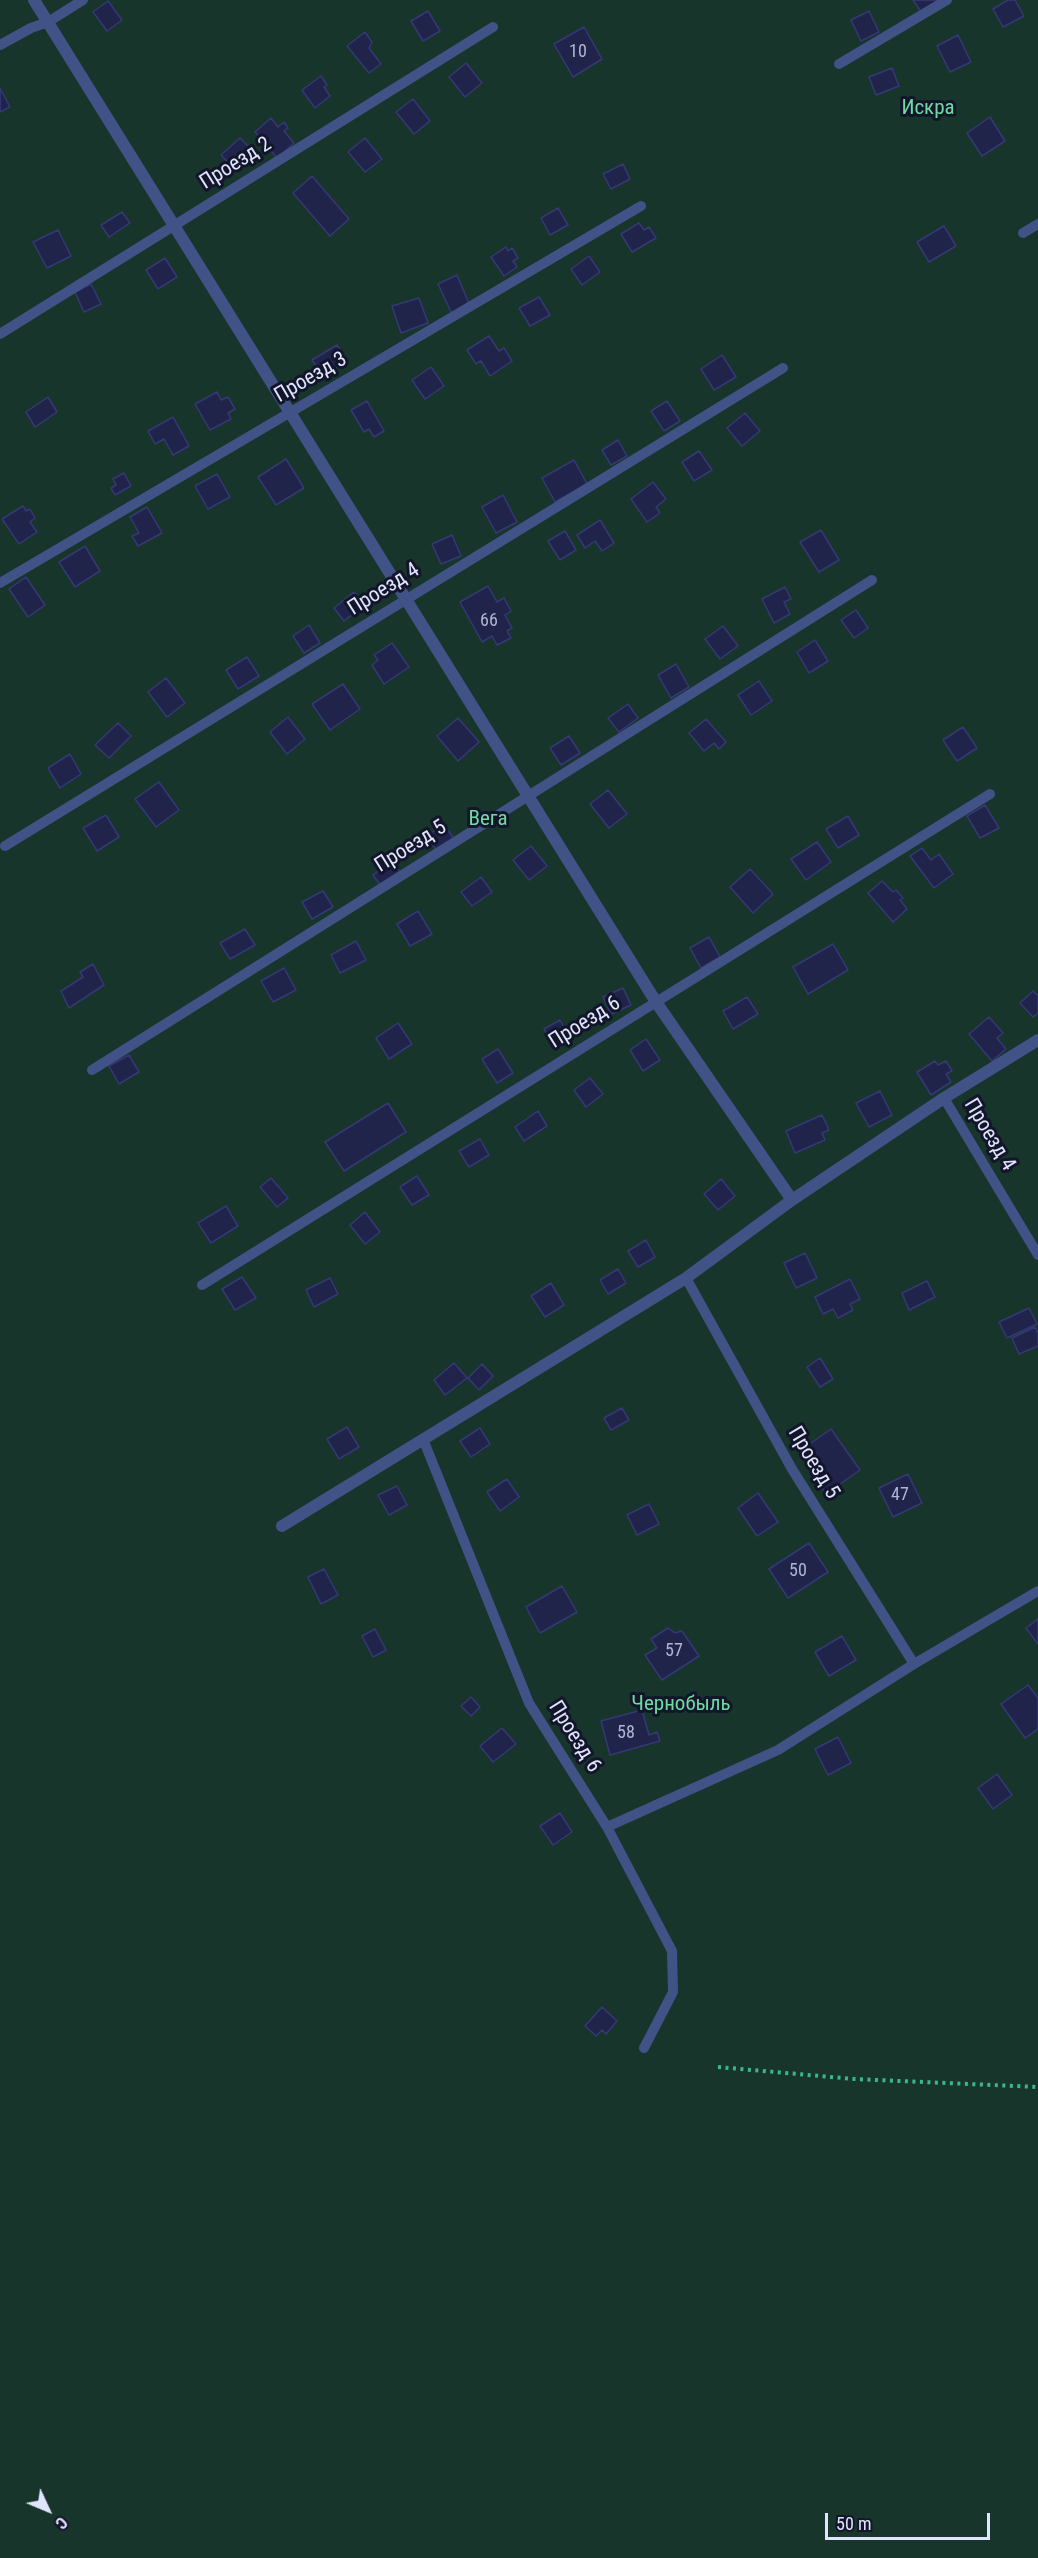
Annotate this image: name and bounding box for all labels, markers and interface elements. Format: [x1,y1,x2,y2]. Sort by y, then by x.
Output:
house number: 10 [569,41,587,63]
park label: Искра [901,96,955,122]
street label: Проезд 2 [196,132,276,196]
street label: Проезд 3 [270,347,352,409]
street label: Проезд 4 [344,558,424,622]
house number: 66 [480,610,498,632]
park label: Вега [468,807,508,833]
street label: Проезд 5 [371,815,451,879]
street label: Проезд 6 [545,991,625,1055]
street label: Проезд 4 [958,1094,1020,1176]
street label: Проезд 5 [782,1422,844,1504]
house number: 47 [891,1484,909,1506]
house number: 50 [789,1560,807,1582]
house number: 57 [665,1640,683,1662]
park label: Чернобыль [631,1692,731,1718]
street label: Проезд 6 [542,1697,606,1777]
house number: 58 [617,1722,635,1744]
north arrow [18,2480,78,2540]
scale bar [828,2501,993,2539]
text: С [51,2513,71,2533]
text: 50 m [836,2513,871,2534]

